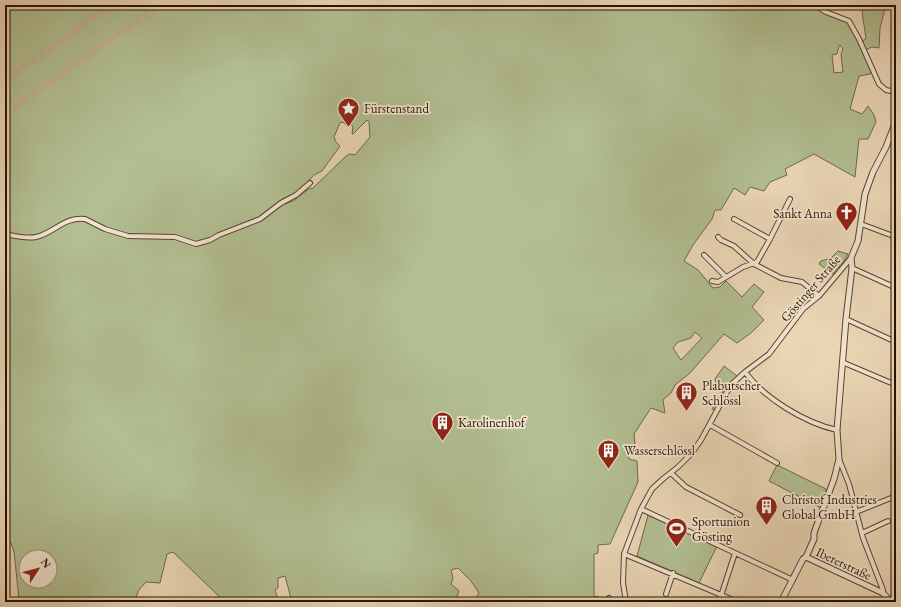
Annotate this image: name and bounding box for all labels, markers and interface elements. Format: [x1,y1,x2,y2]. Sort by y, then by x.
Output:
place icon: Fürstenstand [336,95,362,128]
place label: Fürstenstand [364,100,429,117]
church icon: Sankt Anna [834,200,860,233]
place label: Sankt Anna [773,205,833,222]
street label: Göstinger Straße [777,251,844,325]
place label: Plabutscher Schlössl [702,377,761,409]
building icon: Plabutscher Schlössl [674,379,700,412]
building icon: Karolinenhof [430,409,456,442]
place label: Karolinenhof [458,414,527,431]
building icon: Wasserschlössl [595,437,621,470]
place label: Wasserschlössl [624,442,695,459]
place label: Christof Industries Global GmbH [782,491,877,523]
building icon: Christof Industries Global GmbH [754,493,780,526]
place label: Sportunion Gösting [692,513,750,545]
sports icon: Sportunion Gösting [664,515,690,548]
street label: Ibererstraße [813,543,874,584]
north arrow [18,549,58,589]
text: N [38,555,54,571]

